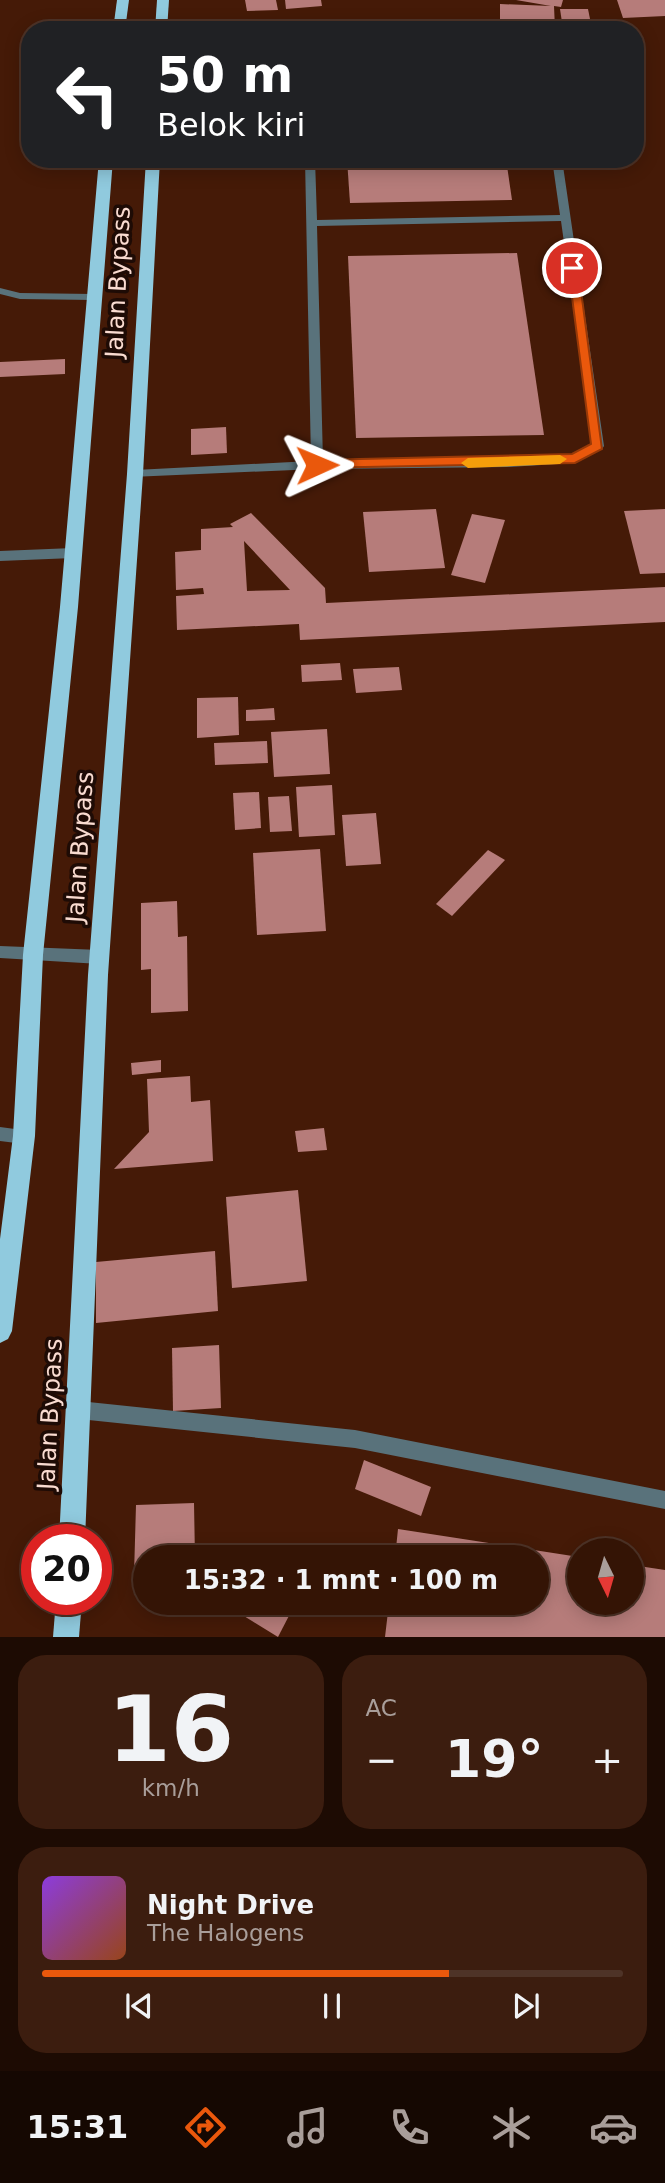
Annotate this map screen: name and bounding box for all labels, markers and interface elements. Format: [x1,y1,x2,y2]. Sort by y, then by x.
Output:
text: 50 m [157,47,293,104]
icon: left [42,49,133,140]
text: Belok kiri [157,106,305,144]
street label: Jalan Bypass [100,206,136,360]
pin [542,238,602,298]
icon: arrive [553,249,591,287]
position arrow [280,428,354,502]
street label: Jalan Bypass [61,770,99,926]
street label: Jalan Bypass [32,1338,68,1492]
speed limit sign: 20 [21,1524,112,1615]
north arrow [567,1538,644,1615]
map controls [567,1538,644,1615]
text: 15:32 · 1 mnt · 100 m [184,1565,498,1595]
text: 16 [107,1677,234,1782]
text: AC [366,1695,397,1721]
text: 19° [445,1729,543,1789]
text: − [366,1738,397,1782]
text: + [591,1738,623,1782]
text: km/h [142,1775,200,1801]
text: Night Drive [147,1890,314,1920]
text: The Halogens [147,1920,304,1946]
icon: previous [120,1987,158,2025]
icon: pause [313,1987,351,2025]
icon: next [507,1987,545,2025]
icon: directions [181,2103,230,2152]
icon: music [283,2103,332,2152]
icon: phone [385,2103,434,2152]
icon: climate [487,2103,536,2152]
icon: car [589,2103,638,2152]
text: 15:31 [27,2108,128,2146]

